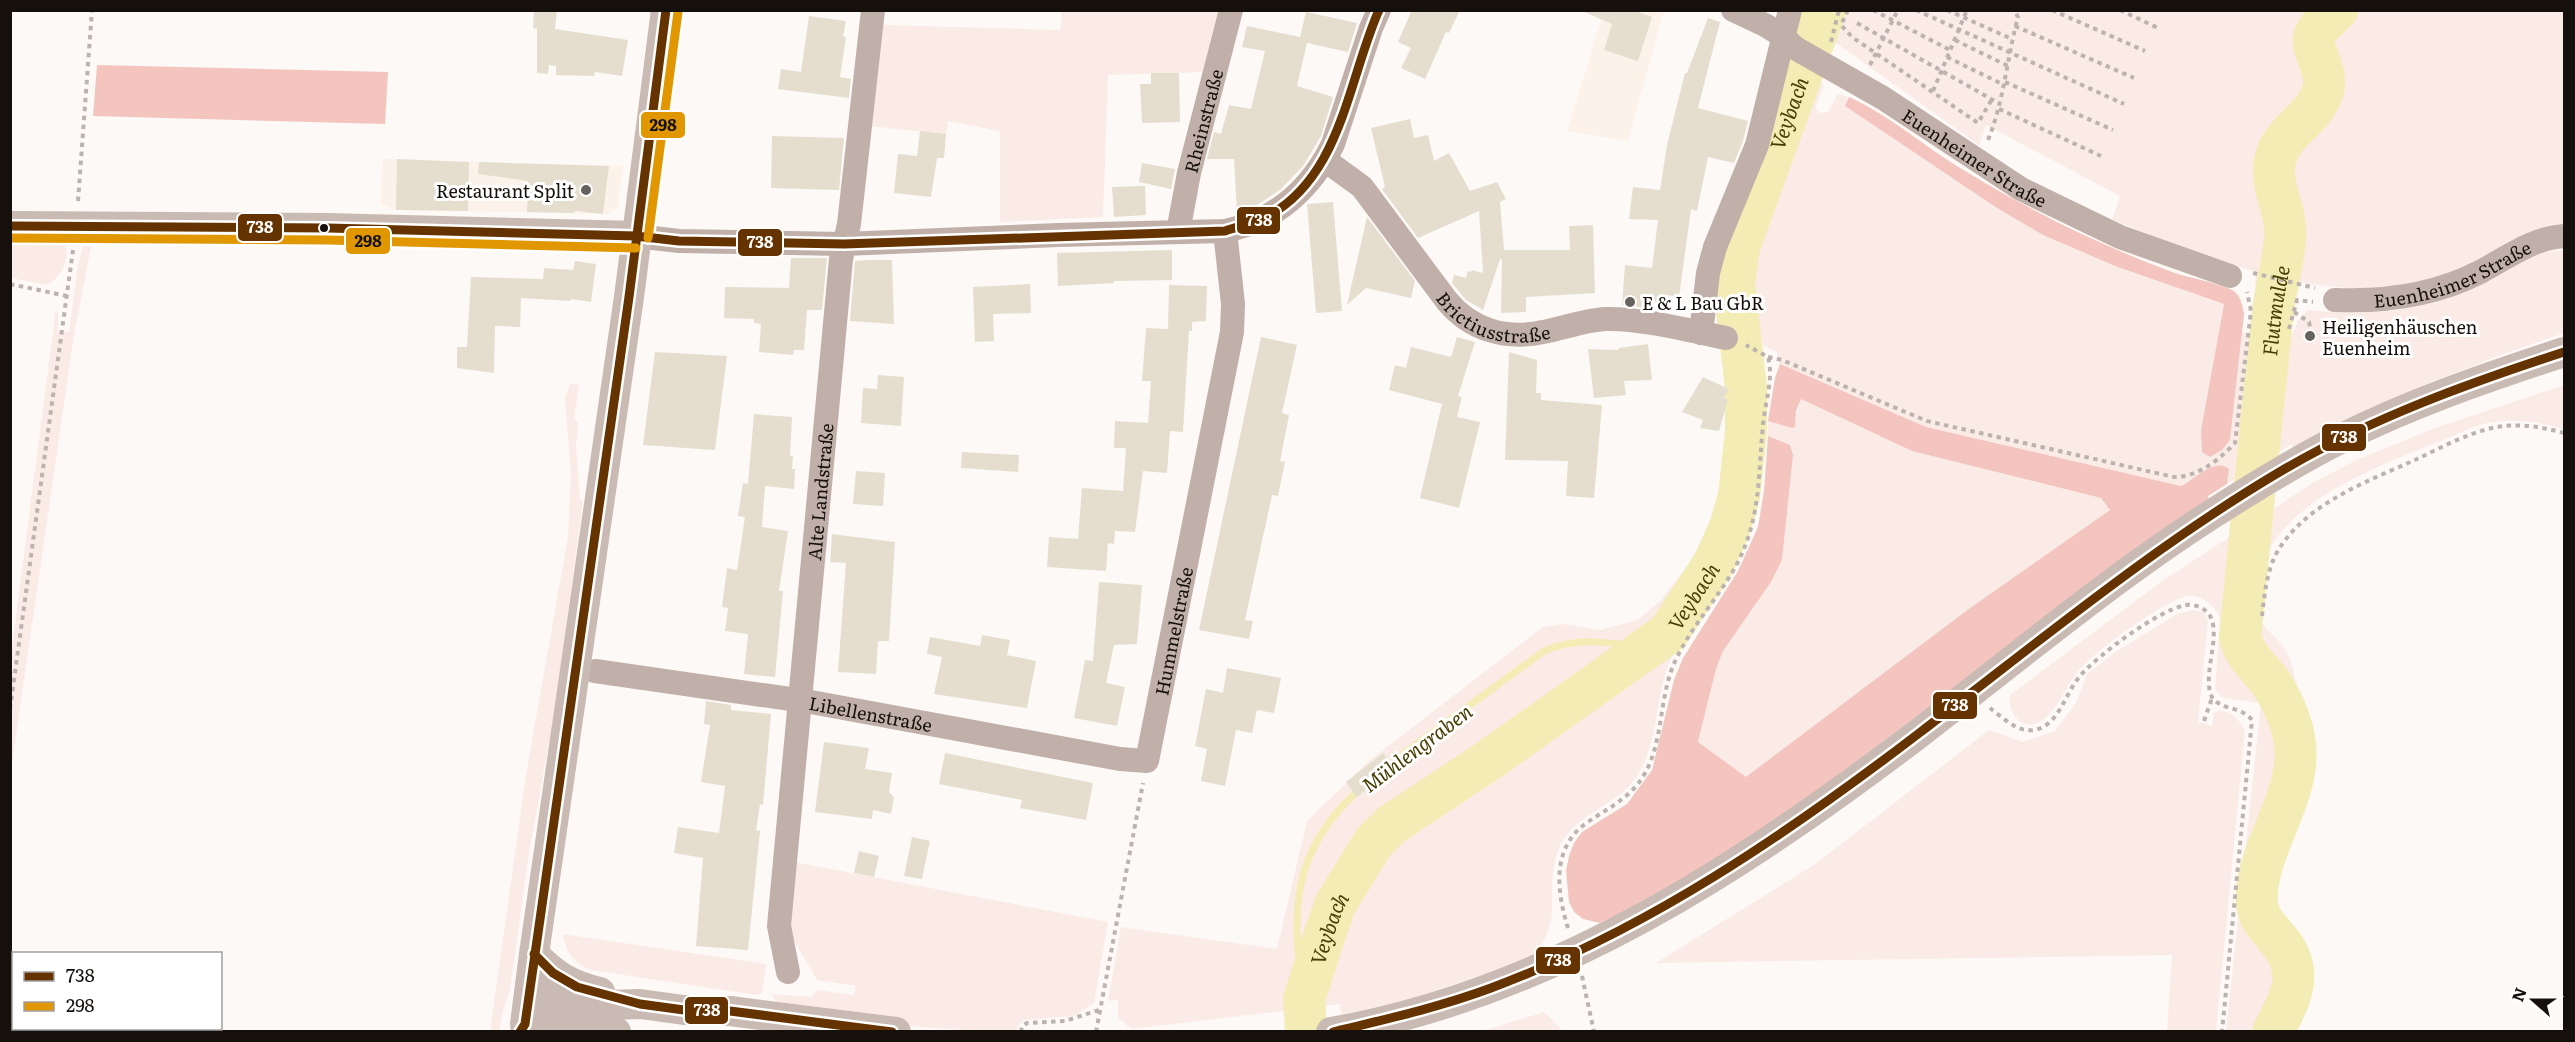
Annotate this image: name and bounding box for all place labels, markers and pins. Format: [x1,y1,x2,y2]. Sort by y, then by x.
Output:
place label: Restaurant Split [436,177,575,204]
marker: Restaurant Split [579,183,593,197]
unlabelled marker [318,222,330,234]
place label: E & L Bau GbR [1642,289,1764,316]
marker: E & L Bau GbR [1623,295,1637,309]
place label: Heiligenhäuschen Euenheim [2322,313,2478,361]
marker: Heiligenhäuschen Euenheim [2303,329,2317,343]

